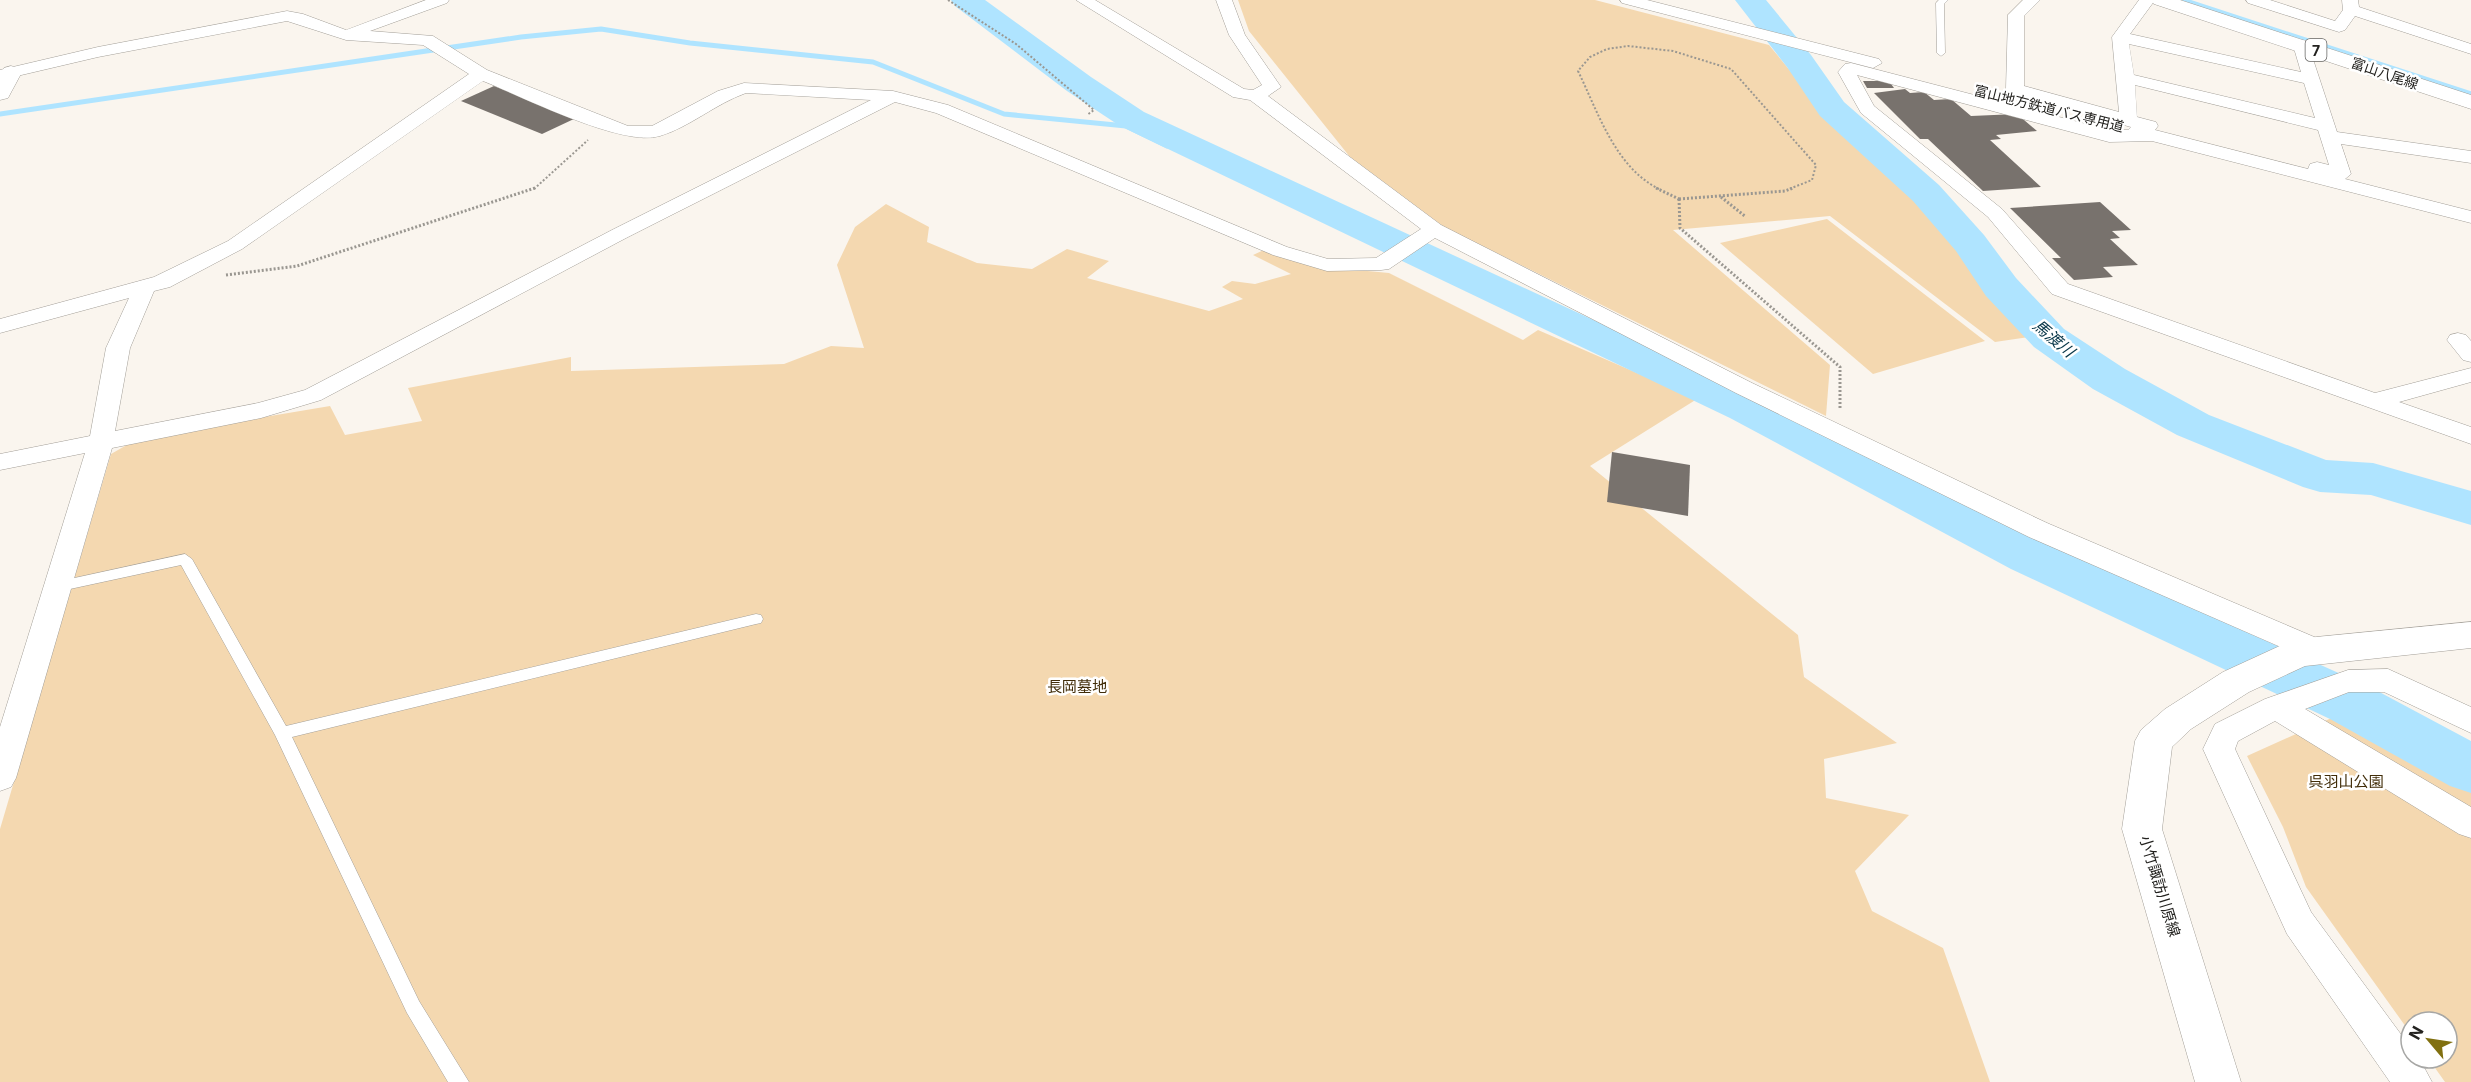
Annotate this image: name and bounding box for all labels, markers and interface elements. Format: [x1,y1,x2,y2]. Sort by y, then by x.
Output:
road number: 7 [2306,39,2326,61]
street label: 富山八尾線 [2349,54,2421,92]
street label: 富山地方鉄道バス専用道 [1972,81,2126,135]
water label: 馬渡川 [2029,315,2080,362]
park label: 長岡墓地 [1047,677,1107,696]
park label: 呉羽山公園 [2308,772,2384,791]
street label: 小竹諏訪川原線 [2136,833,2184,939]
north arrow [2399,1010,2459,1070]
text: N [2404,1023,2428,1043]

